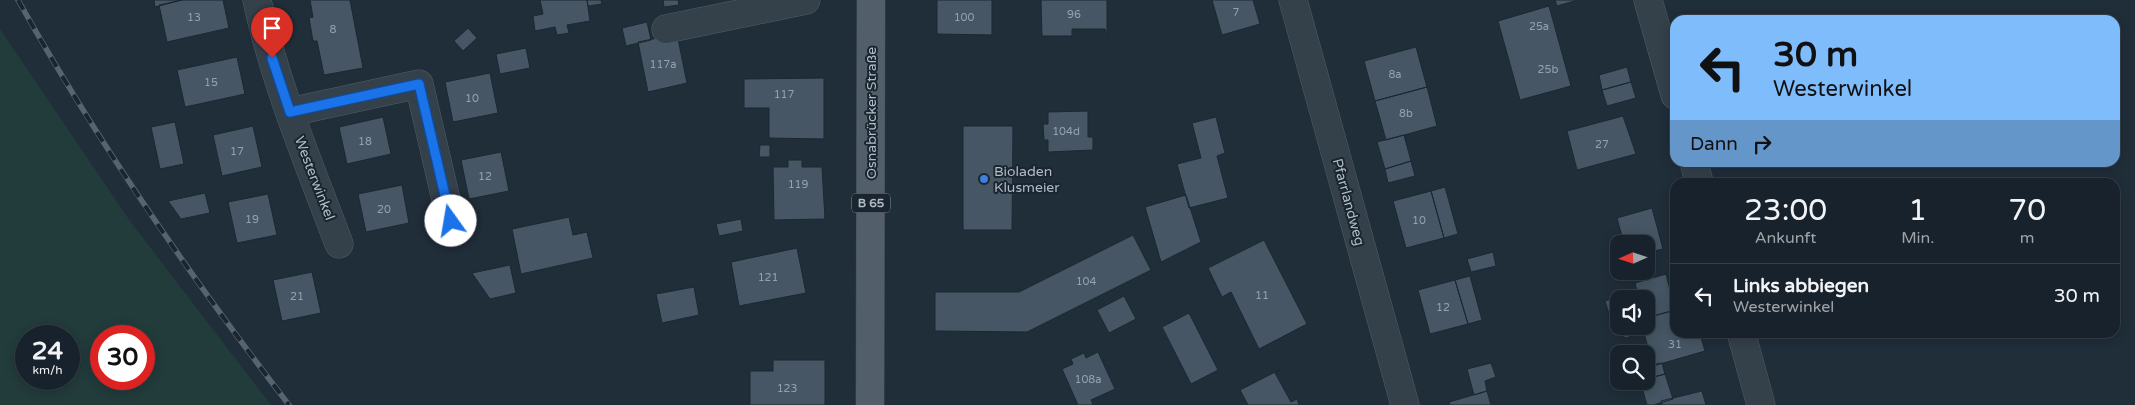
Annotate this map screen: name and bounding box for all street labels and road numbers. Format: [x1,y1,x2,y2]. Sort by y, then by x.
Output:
street label: Osnabrücker Straße [863,47,880,179]
street label: Westerwinkel [291,134,338,223]
street label: Pfarrlandweg [1329,157,1368,248]
road number: B 65 [852,194,890,212]

